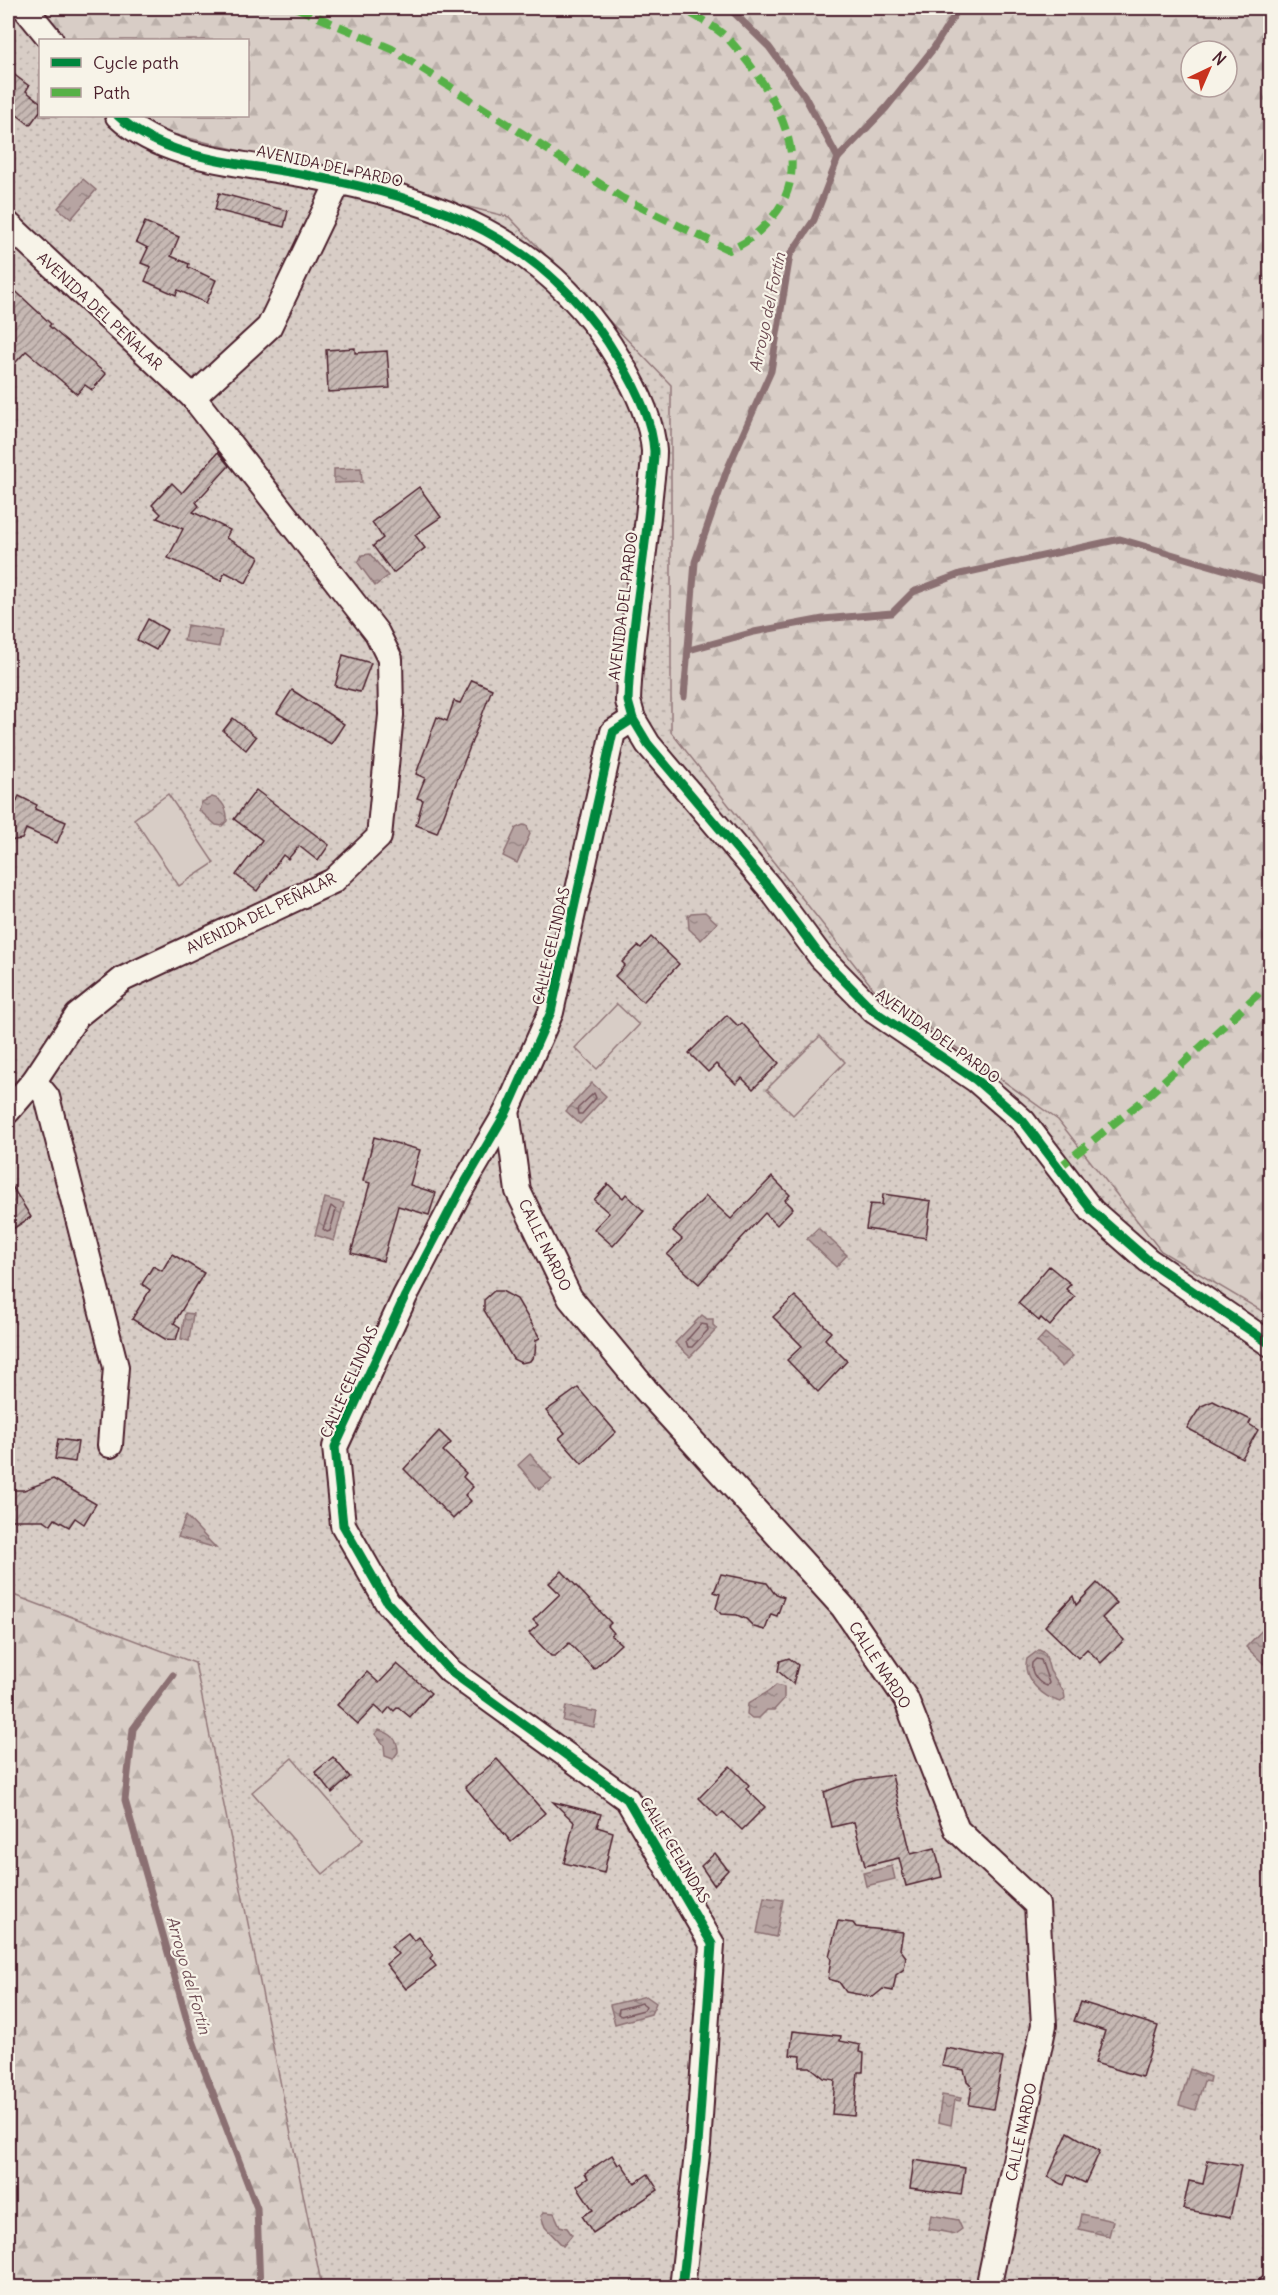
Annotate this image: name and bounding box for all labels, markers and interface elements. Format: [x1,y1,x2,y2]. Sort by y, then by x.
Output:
legend [39,39,249,117]
north arrow [1179,39,1239,99]
text: N [1208,47,1230,69]
text: Cycle path [93,51,179,74]
text: Path [93,81,130,104]
street label: AVENIDA DEL PARDO [255,141,405,191]
street label: AVENIDA DEL PEÑALAR [33,248,167,374]
water label: Arroyo del Fortín [745,250,790,374]
street label: AVENIDA DEL PARDO [604,531,642,681]
street label: AVENIDA DEL PEÑALAR [183,868,339,958]
street label: CALLE CELINDAS [528,885,574,1007]
street label: AVENIDA DEL PARDO [872,984,1004,1088]
street label: CALLE NARDO [515,1196,575,1294]
street label: CALLE CELINDAS [316,1323,382,1441]
street label: CALLE NARDO [845,1618,915,1712]
street label: CALLE CELINDAS [636,1793,714,1907]
water label: Arroyo del Fortín [163,1914,216,2037]
street label: CALLE NARDO [1001,2081,1041,2183]

